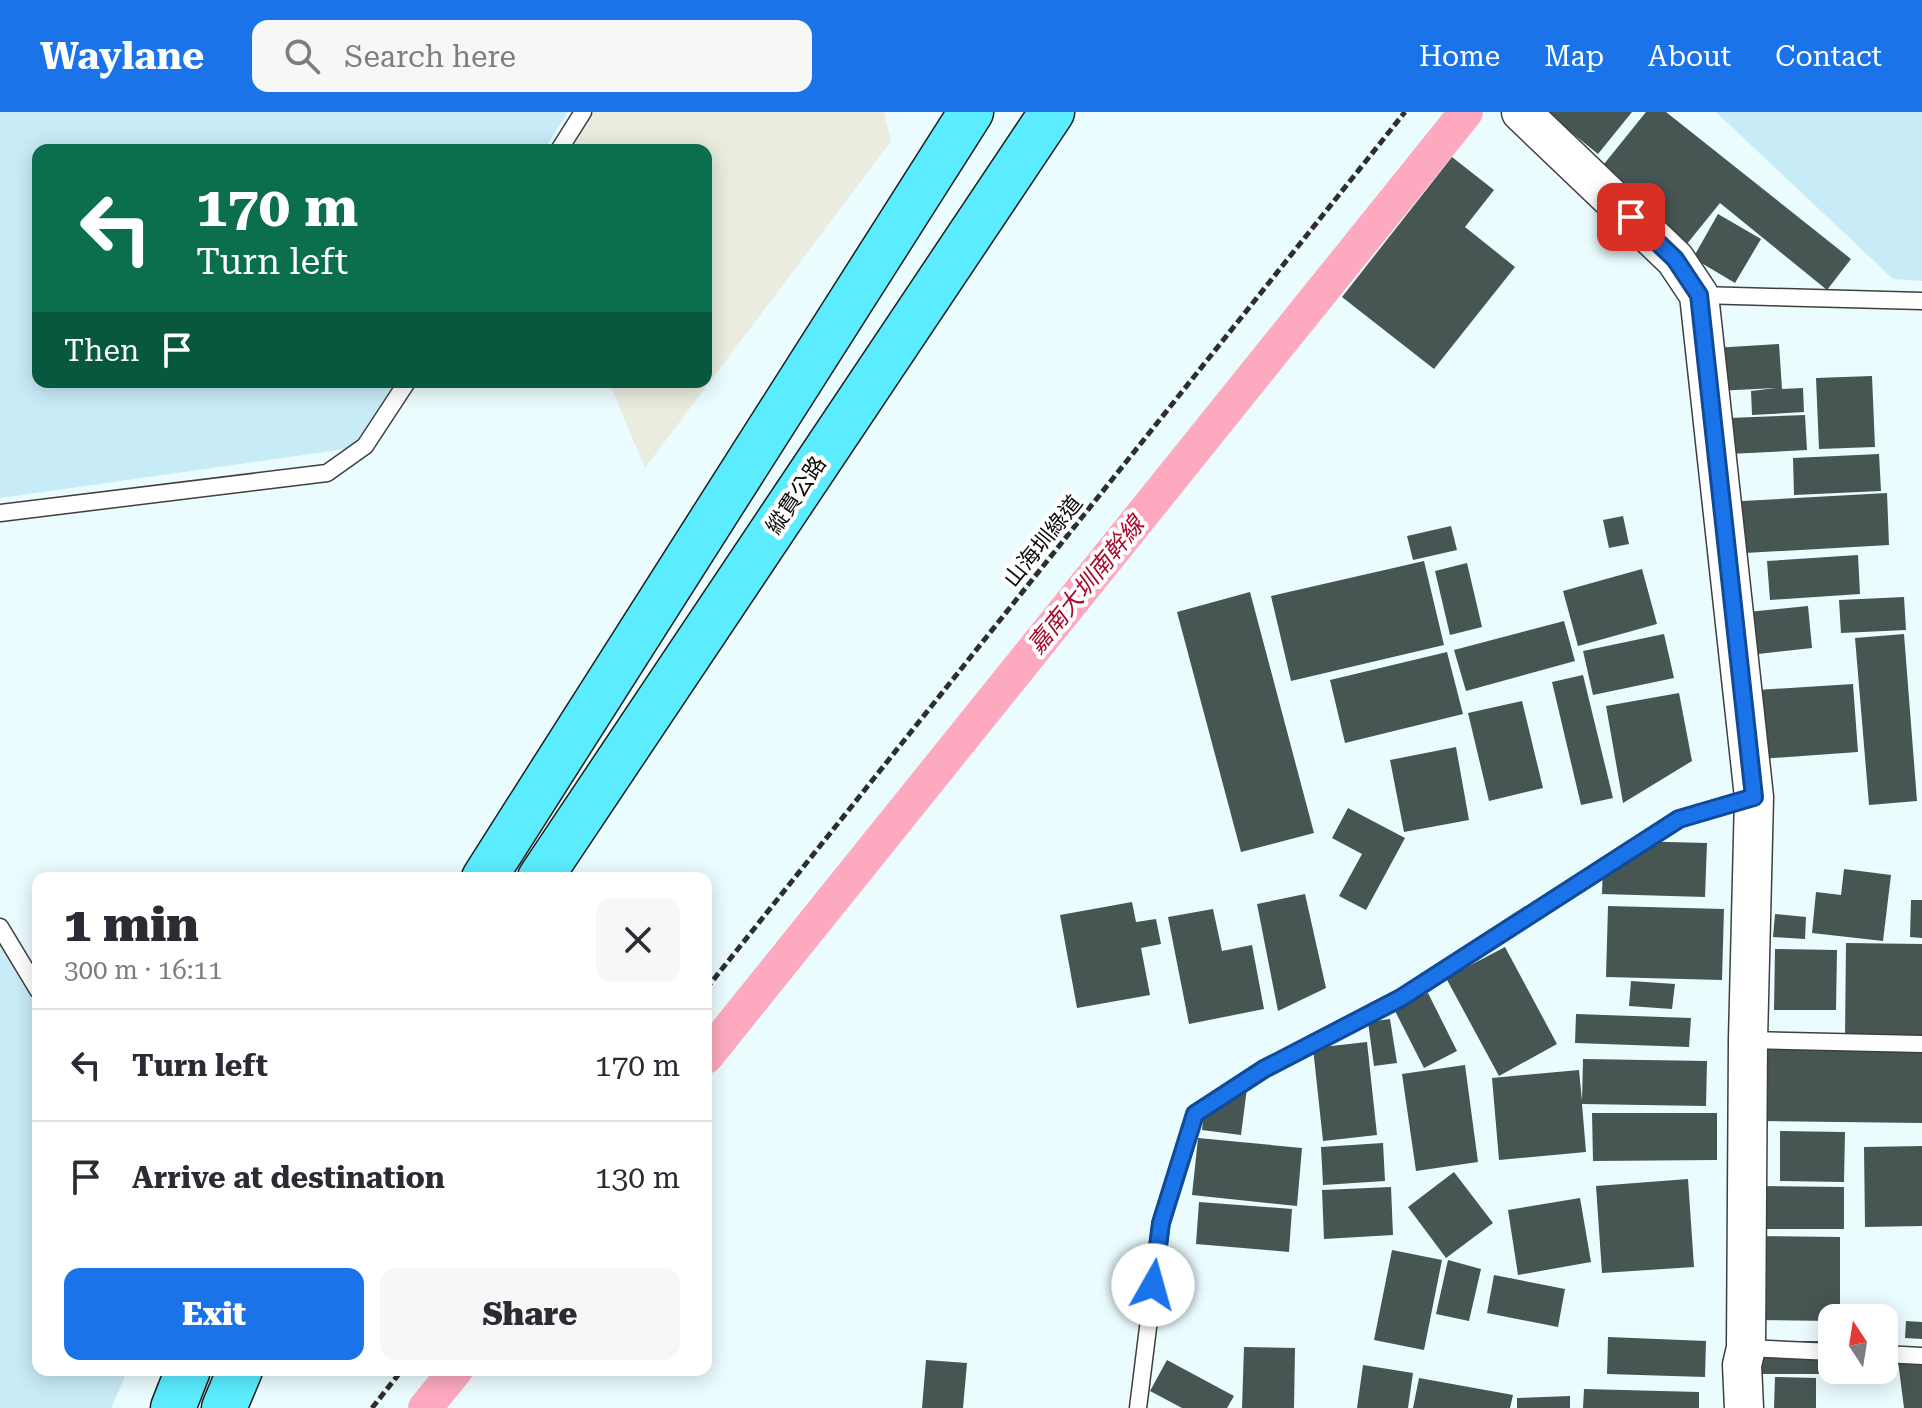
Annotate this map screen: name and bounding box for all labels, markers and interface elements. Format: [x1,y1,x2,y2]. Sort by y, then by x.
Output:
search box [252,20,812,92]
text: Waylane [40,34,204,78]
icon: search [280,34,324,78]
text: Search here [344,39,516,74]
text: Home [1419,40,1500,73]
text: Map [1544,40,1604,73]
text: About [1648,40,1731,73]
text: Contact [1775,40,1882,73]
text: 170 m [196,174,358,240]
icon: left [64,176,168,280]
pin [1597,183,1665,251]
icon: arrive [1609,195,1653,239]
text: Turn left [196,241,348,283]
icon: arrive [155,328,199,372]
text: Then [64,333,139,368]
street label: 縱貫公路 [761,452,831,538]
street label: 山海圳綠道 [999,490,1087,592]
water label: 嘉南大圳南幹線 [1022,509,1152,659]
text: 1 min [64,897,199,953]
button: close [596,898,680,982]
text: 300 m · 16:11 [64,955,223,985]
icon: left [64,1043,108,1087]
text: Turn left [132,1048,268,1083]
text: 170 m [595,1048,680,1083]
icon: arrive [64,1155,108,1199]
text: Arrive at destination [132,1160,445,1195]
text: 130 m [595,1160,680,1195]
position arrow [1111,1243,1195,1327]
button: Exit [64,1268,364,1360]
button: Share [380,1268,680,1360]
north arrow [1818,1304,1898,1384]
map controls [1818,1304,1898,1384]

